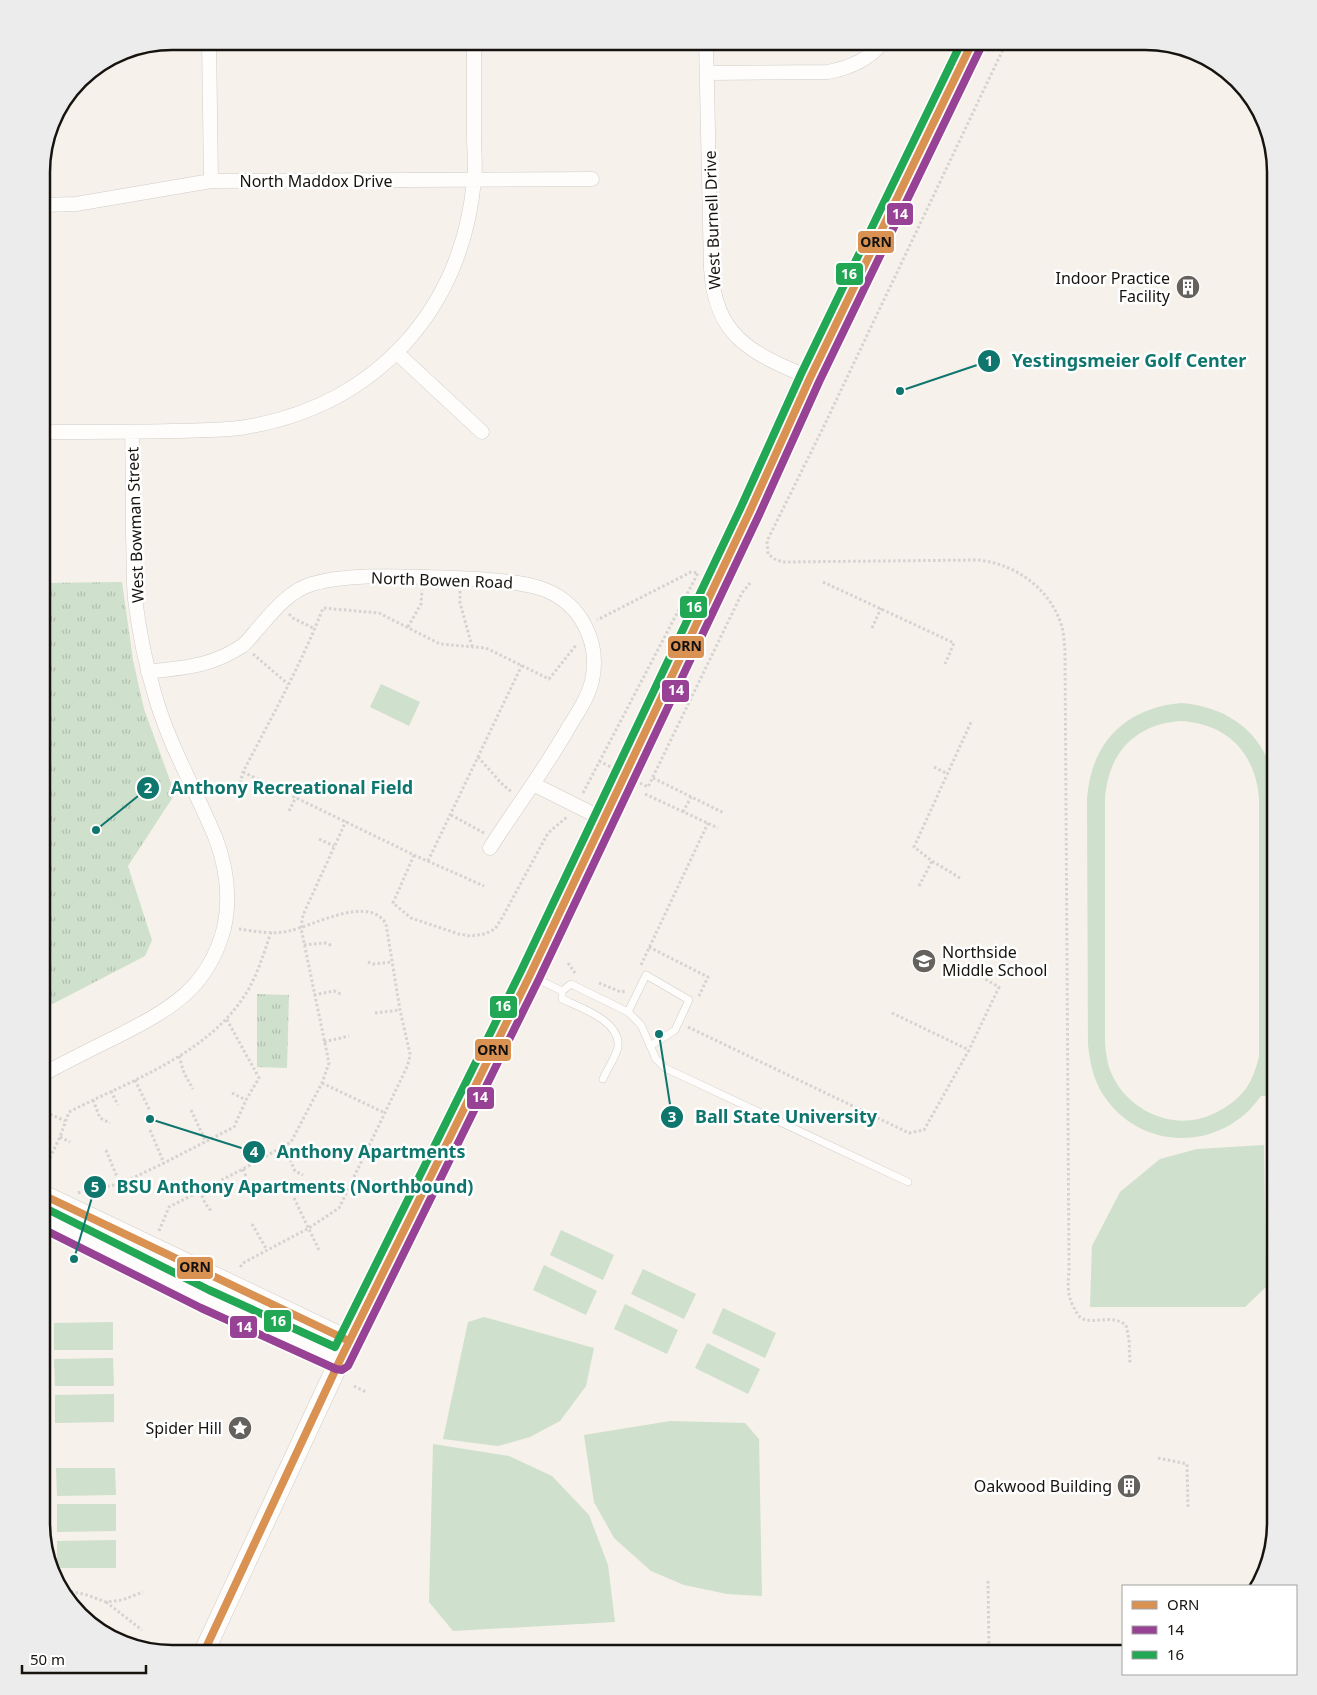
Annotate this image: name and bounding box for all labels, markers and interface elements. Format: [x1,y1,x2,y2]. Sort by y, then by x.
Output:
street label: West Burnell Drive [699,150,725,290]
street label: North Maddox Drive [240,170,393,192]
line badge: 14 [886,202,914,226]
text: 14 [892,204,908,223]
line badge: ORN [857,230,895,254]
text: ORN [860,232,892,251]
line badge: 16 [835,262,864,286]
text: 16 [841,264,857,283]
place label: Indoor Practice Facility [1055,267,1171,307]
building icon: Indoor Practice Facility [1175,274,1201,300]
callout: Yestingsmeier Golf Center [977,344,1256,377]
text: Yestingsmeier Golf Center [1012,348,1246,372]
text: 1 [985,350,993,370]
street label: West Bowman Street [121,446,149,603]
street label: North Bowen Road [371,567,513,593]
line badge: 16 [679,595,708,619]
text: 16 [686,597,702,616]
line badge: ORN [667,635,705,659]
text: ORN [670,636,702,655]
line badge: 14 [661,679,690,703]
text: 14 [668,680,684,699]
callout: Anthony Recreational Field [136,771,423,804]
text: Anthony Recreational Field [171,775,413,799]
text: 2 [144,777,153,797]
place label: Northside Middle School [942,941,1047,981]
school or university icon: Northside Middle School [911,948,937,974]
line badge: 16 [489,995,518,1019]
text: 16 [495,996,511,1015]
line badge: ORN [474,1038,512,1062]
text: ORN [477,1040,509,1059]
line badge: 14 [466,1086,495,1110]
text: 14 [472,1087,488,1106]
callout: Ball State University [660,1100,887,1133]
text: Ball State University [695,1104,878,1128]
text: 3 [668,1106,676,1126]
callout: Anthony Apartments [241,1135,475,1168]
text: Anthony Apartments [277,1139,465,1163]
text: 4 [250,1141,259,1161]
callout: BSU Anthony Apartments (Northbound) [82,1170,484,1203]
text: BSU Anthony Apartments (Northbound) [117,1174,473,1198]
text: 5 [91,1176,99,1196]
line badge: ORN [176,1256,214,1280]
text: ORN [179,1257,211,1276]
line badge: 16 [263,1309,292,1333]
text: 16 [270,1311,286,1330]
line badge: 14 [229,1315,258,1339]
text: 14 [236,1317,252,1336]
place icon: Spider Hill [227,1415,253,1441]
place label: Spider Hill [145,1417,222,1439]
building icon: Oakwood Building [1116,1473,1142,1499]
place label: Oakwood Building [974,1475,1112,1497]
legend [1122,1585,1297,1675]
text: ORN [1167,1594,1199,1614]
text: 14 [1167,1619,1185,1639]
scale bar [22,1642,146,1674]
text: 16 [1167,1644,1184,1664]
text: 50 m [30,1649,65,1669]

